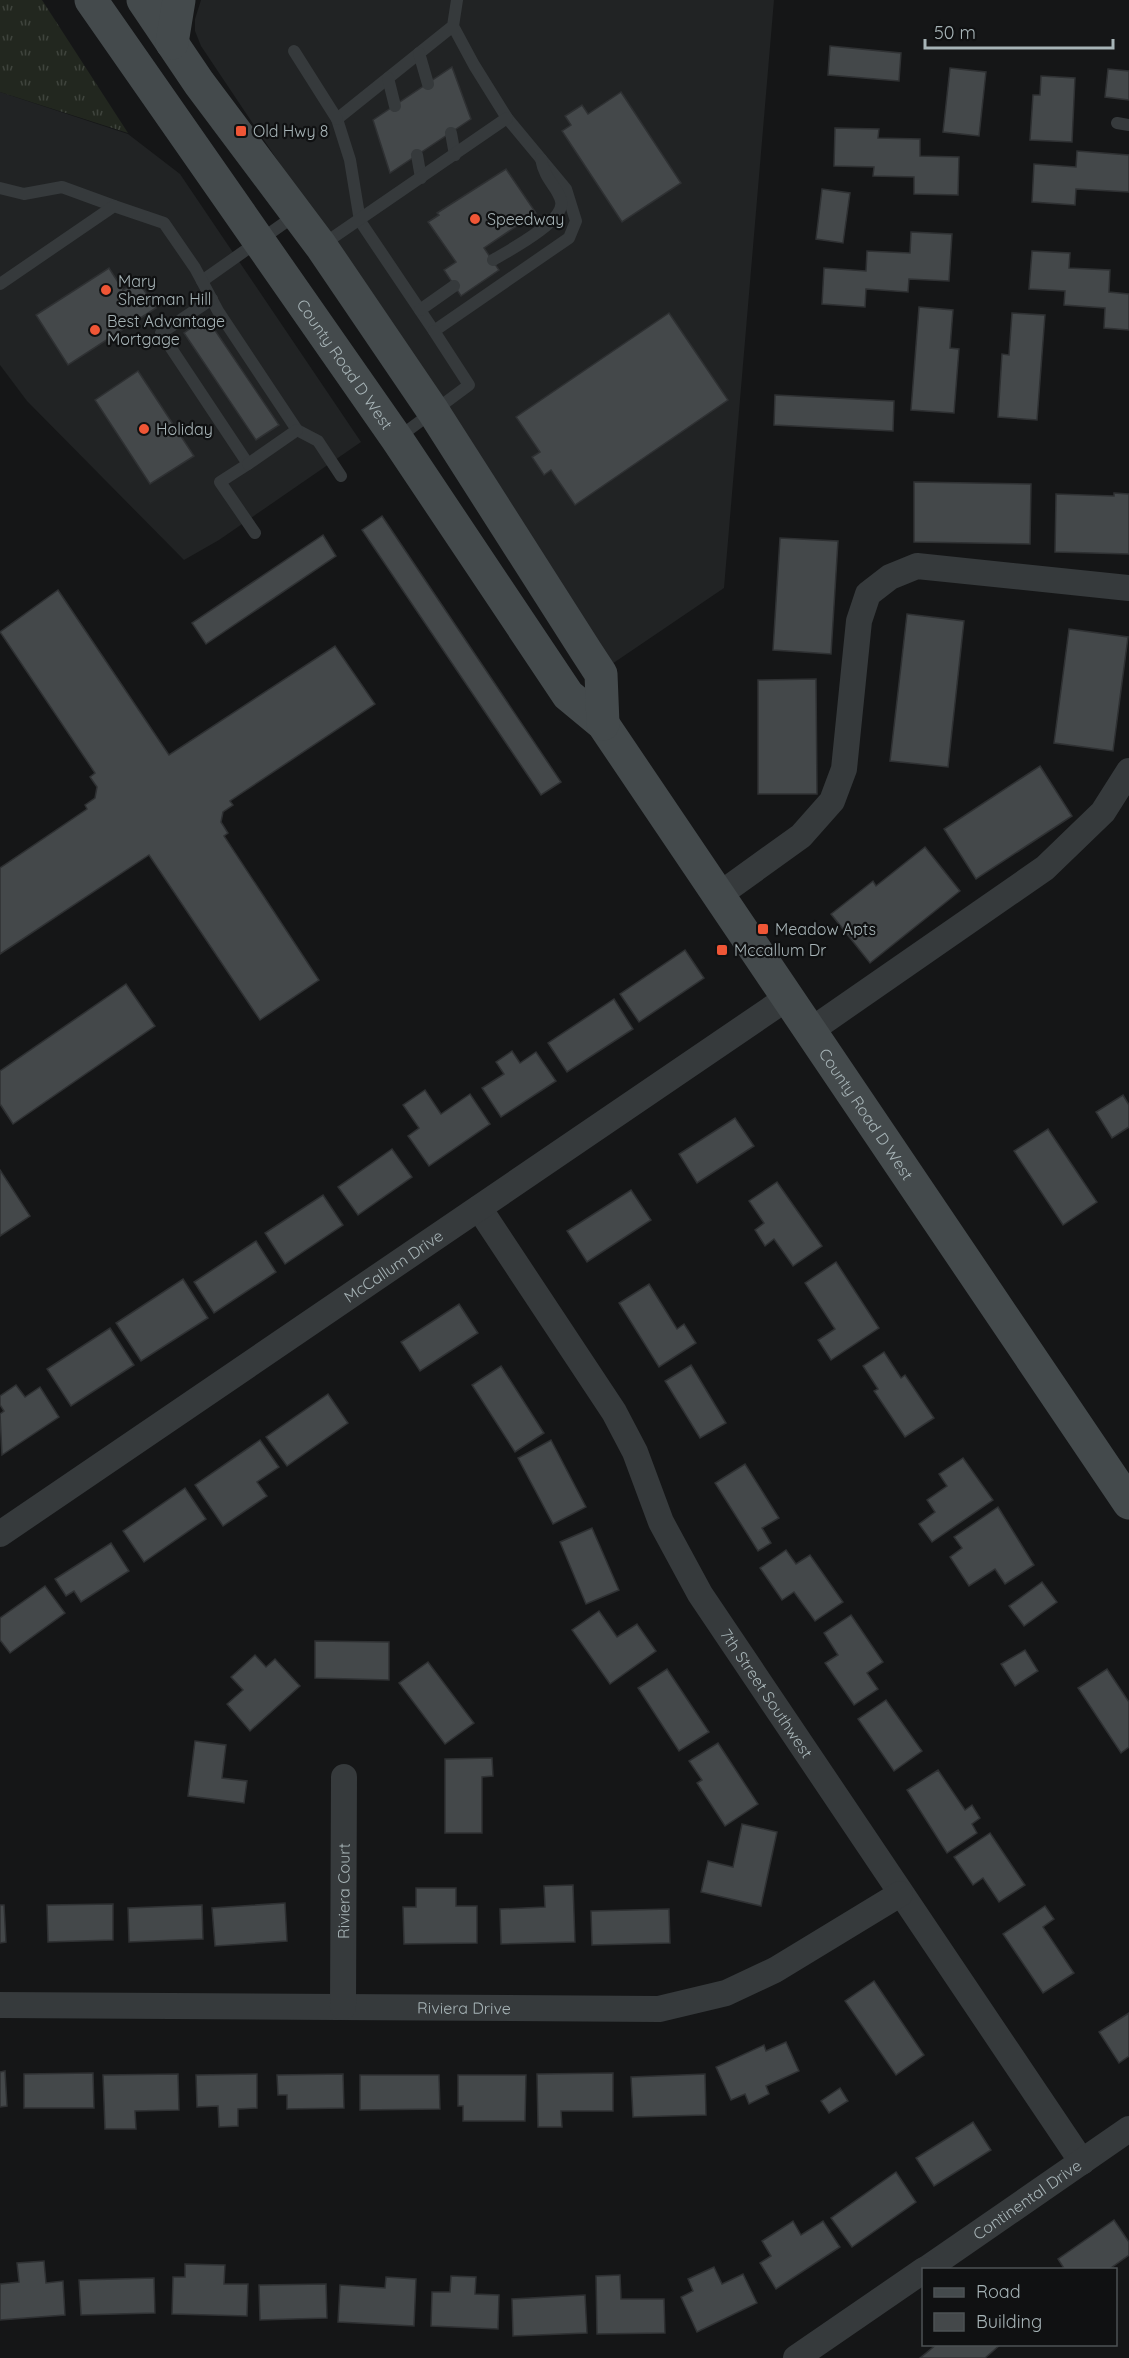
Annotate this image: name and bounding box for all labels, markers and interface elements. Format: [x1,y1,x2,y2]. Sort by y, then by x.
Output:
scale bar [925,12,1112,50]
text: 50 m [934,21,976,44]
place label: Old Hwy 8 [253,121,329,141]
marker: Old Hwy 8 [234,124,248,138]
place label: Speedway [487,209,564,229]
marker: Speedway [468,212,482,226]
place label: Mary Sherman Hill [118,271,212,309]
marker: Mary Sherman Hill [99,283,113,297]
street label: County Road D West [292,295,397,433]
place label: Best Advantage Mortgage [107,311,225,349]
marker: Best Advantage Mortgage [88,323,102,337]
place label: Holiday [156,419,213,439]
marker: Holiday [137,422,151,436]
place label: Meadow Apts [775,919,876,939]
marker: Meadow Apts [756,922,770,936]
place label: Mccallum Dr [734,940,827,960]
marker: Mccallum Dr [715,943,729,957]
street label: County Road D West [815,1044,918,1184]
street label: McCallum Drive [340,1225,447,1307]
street label: 7th Street Southwest [716,1625,817,1762]
street label: Riviera Court [333,1843,354,1939]
street label: Riviera Drive [417,1998,511,2018]
street label: Continental Drive [969,2155,1085,2244]
legend [922,2268,1117,2346]
text: Road [976,2280,1021,2303]
text: Building [976,2310,1042,2333]

